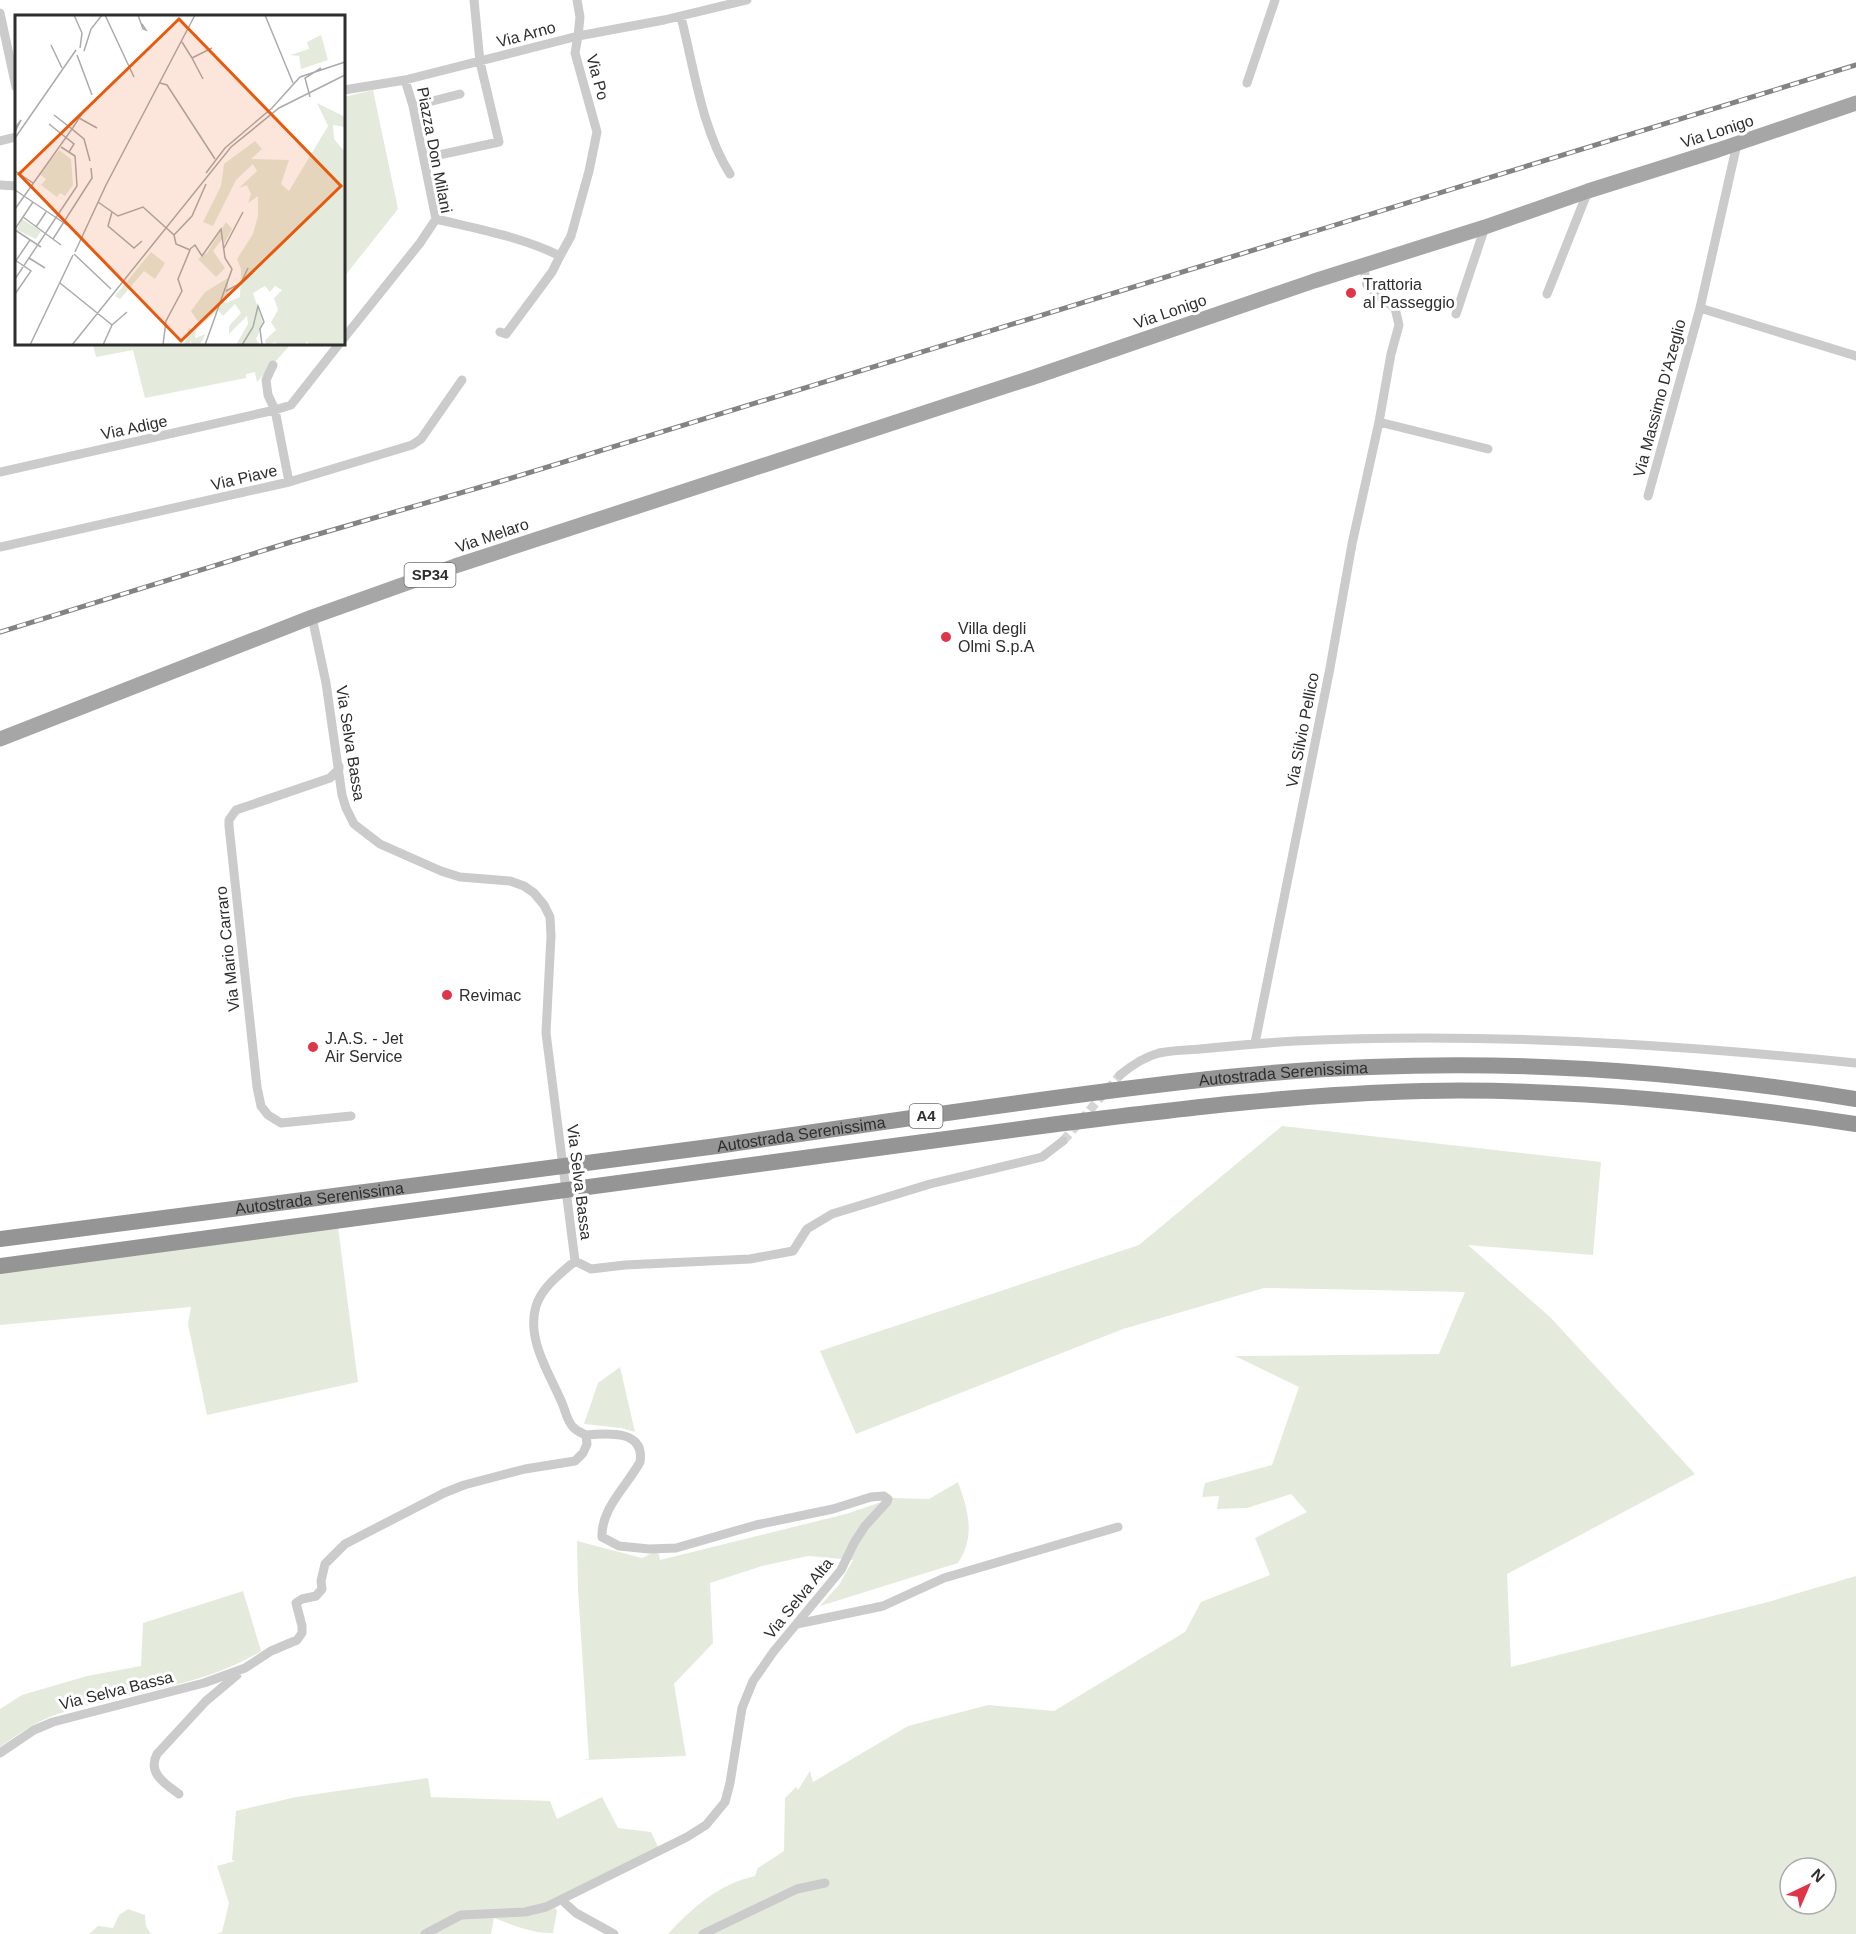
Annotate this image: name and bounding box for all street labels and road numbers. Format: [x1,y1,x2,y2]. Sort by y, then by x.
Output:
street label: Via Arno [495,18,557,50]
street label: Via Po [583,52,612,102]
street label: Piazza Don Milani [414,86,455,215]
street label: Via Lonigo [1679,112,1756,151]
street label: Via Lonigo [1132,291,1209,332]
street label: Via Massimo D'Azeglio [1630,317,1689,479]
street label: Via Adige [99,412,169,443]
street label: Via Piave [209,462,279,493]
street label: Via Melaro [453,515,531,556]
road number: SP34 [404,563,456,587]
street label: Via Silvio Pellico [1283,671,1322,789]
street label: Via Selva Bassa [333,684,368,802]
street label: Via Mario Carraro [212,885,243,1012]
street label: Autostrada Serenissima [1198,1059,1368,1089]
road number: A4 [910,1104,942,1128]
street label: Autostrada Serenissima [716,1114,887,1155]
street label: Via Selva Bassa [564,1123,595,1241]
street label: Autostrada Serenissima [234,1179,405,1217]
street label: Via Selva Alta [761,1555,836,1642]
street label: Via Selva Bassa [58,1668,175,1713]

